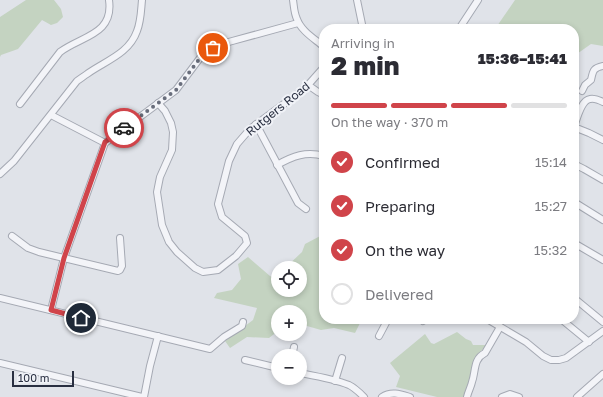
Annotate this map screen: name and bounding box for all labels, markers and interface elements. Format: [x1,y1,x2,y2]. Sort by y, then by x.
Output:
pin [196,31,230,65]
text: Arriving in [331,35,395,51]
icon: bag [202,37,224,59]
text: 15:36–15:41 [478,49,567,67]
text: 2 min [331,50,399,81]
street label: Rutgers Road [243,78,313,139]
courier [104,108,144,148]
text: On the way · 370 m [331,114,448,130]
icon: car [113,117,135,139]
icon: check [331,151,353,173]
text: Confirmed [365,153,440,171]
text: 15:14 [535,154,567,170]
icon: check [331,195,353,217]
text: Preparing [365,197,435,215]
text: 15:27 [535,198,567,214]
icon: check [331,239,353,261]
text: On the way [365,241,445,259]
text: 15:32 [534,242,567,258]
map controls [271,261,307,385]
button: locate [271,261,307,297]
text: Delivered [365,285,433,303]
pin [64,301,98,335]
button: + [271,305,307,341]
icon: home [70,307,92,329]
button: − [271,349,307,385]
scale bar [12,369,74,388]
text: 100 m [18,371,49,384]

